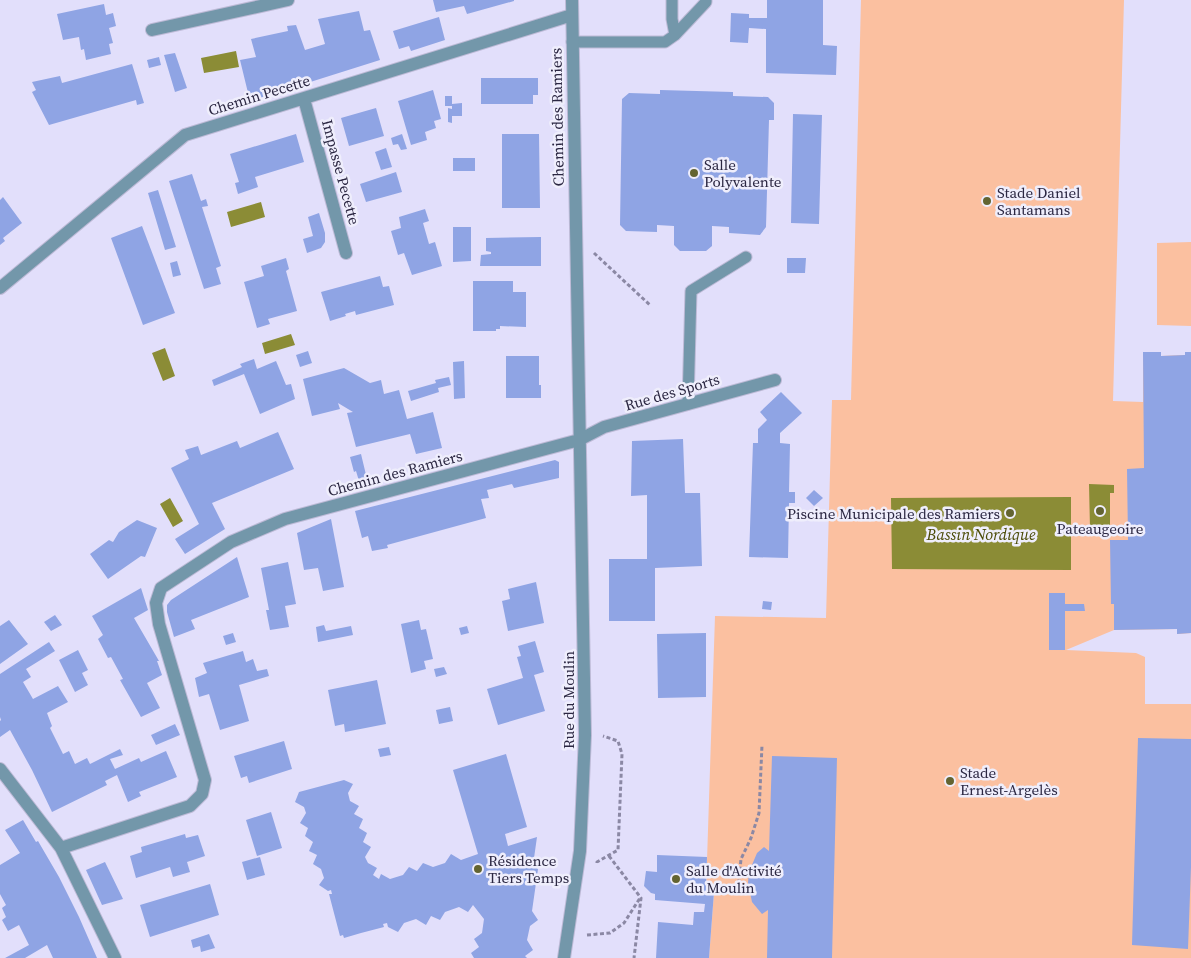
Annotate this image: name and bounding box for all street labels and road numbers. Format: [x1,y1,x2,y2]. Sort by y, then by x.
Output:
street label: Chemin des Ramiers [545,48,569,186]
street label: Chemin Pecette [206,69,313,120]
street label: Impasse Pecette [317,117,365,227]
street label: Rue des Sports [622,368,722,416]
street label: Chemin des Ramiers [325,445,465,501]
street label: Rue du Moulin [558,651,579,749]

